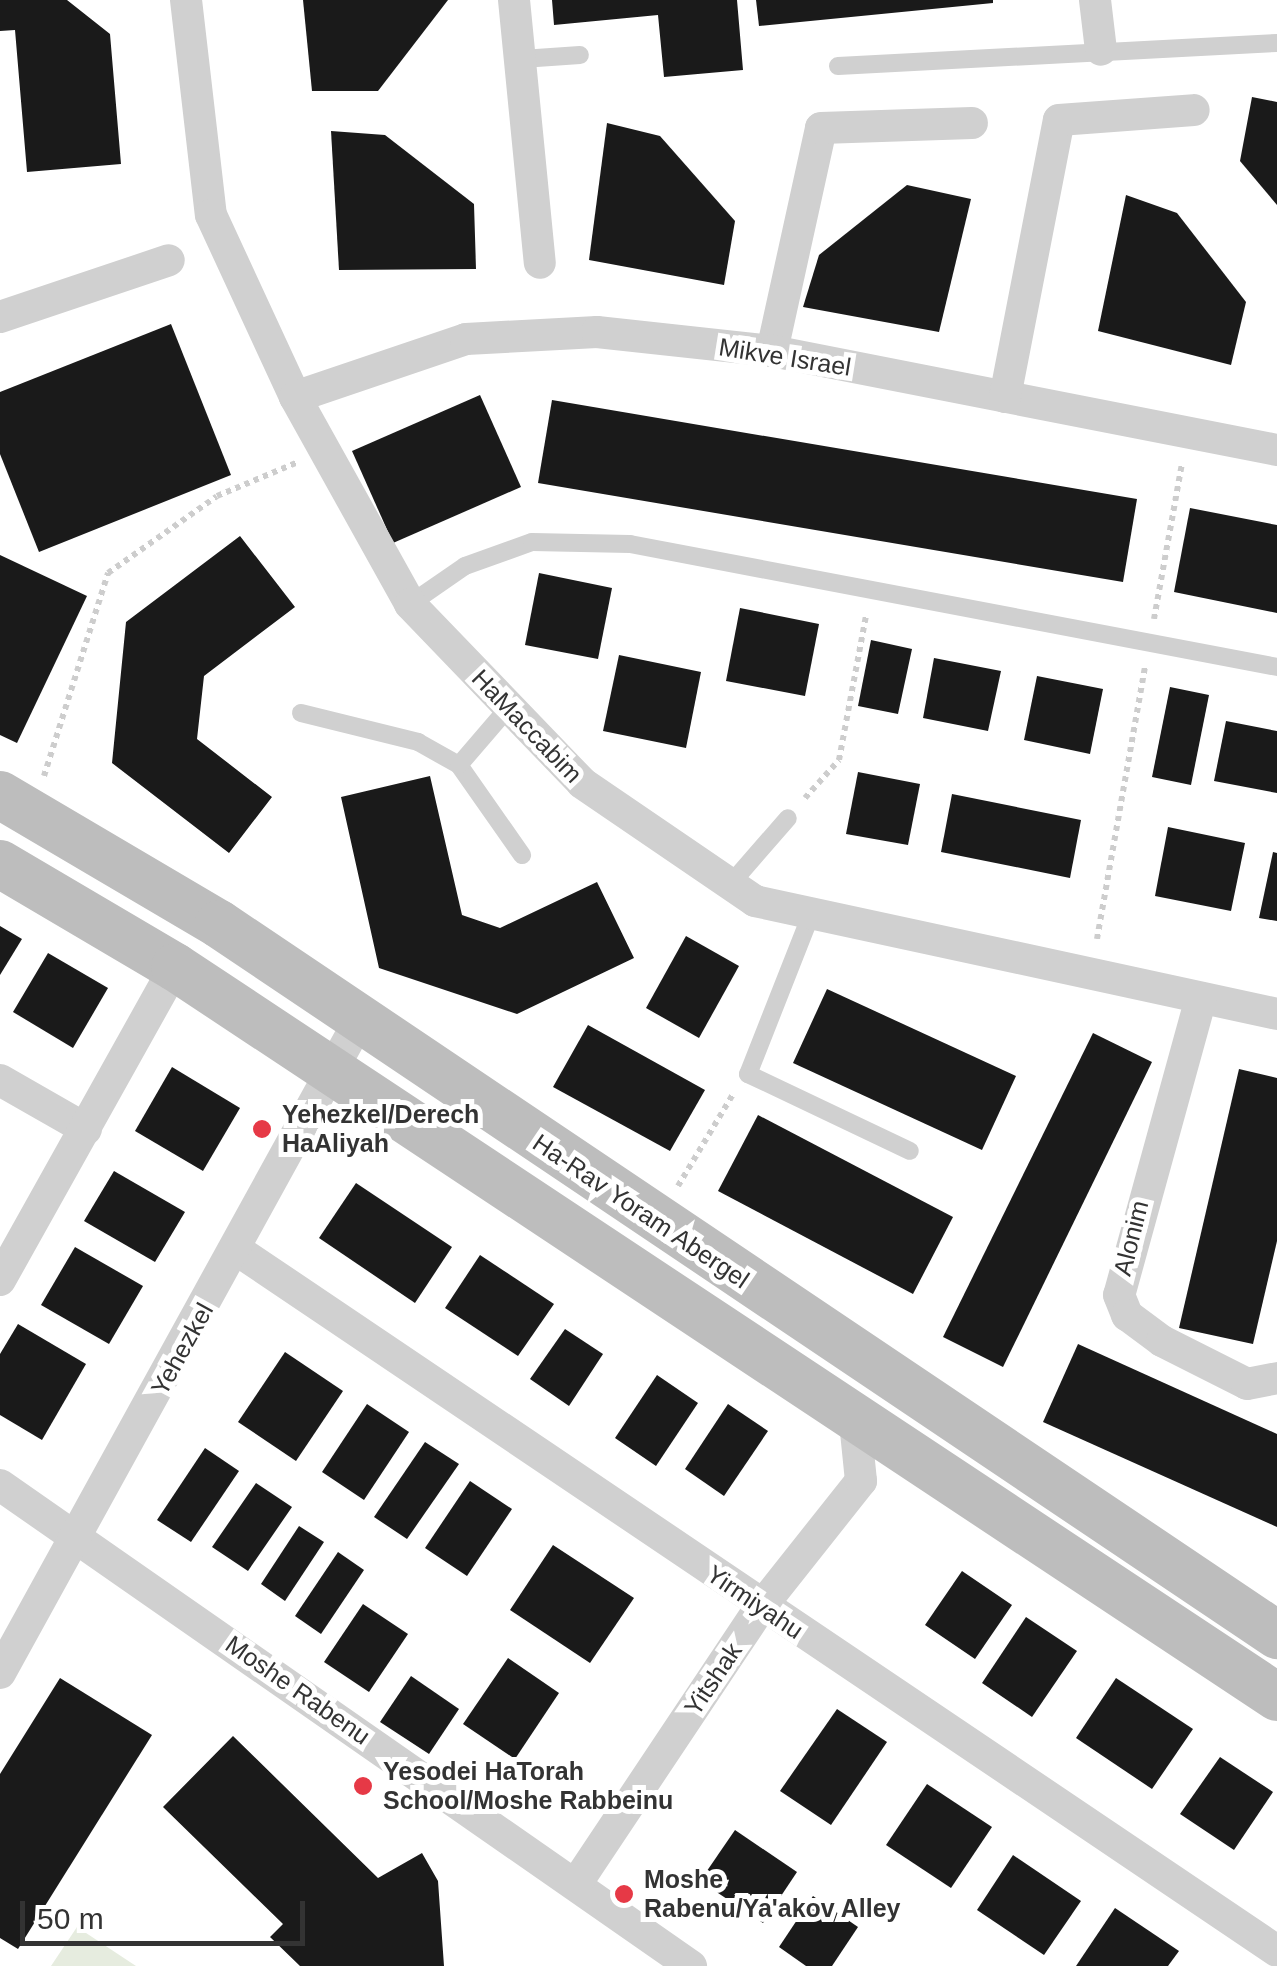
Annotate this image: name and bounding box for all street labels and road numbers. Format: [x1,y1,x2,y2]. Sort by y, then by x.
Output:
street label: Mikve Israel [717,332,853,382]
street label: HaMaccabim [466,663,588,789]
street label: Ha-Rav Yoram Abergel [526,1127,756,1295]
street label: Alonim [1107,1197,1155,1279]
street label: Yehezkel [145,1298,219,1400]
street label: Yirmiyahu [701,1559,809,1645]
street label: Moshe Rabenu [220,1629,376,1751]
street label: Yitshak [678,1637,748,1721]

